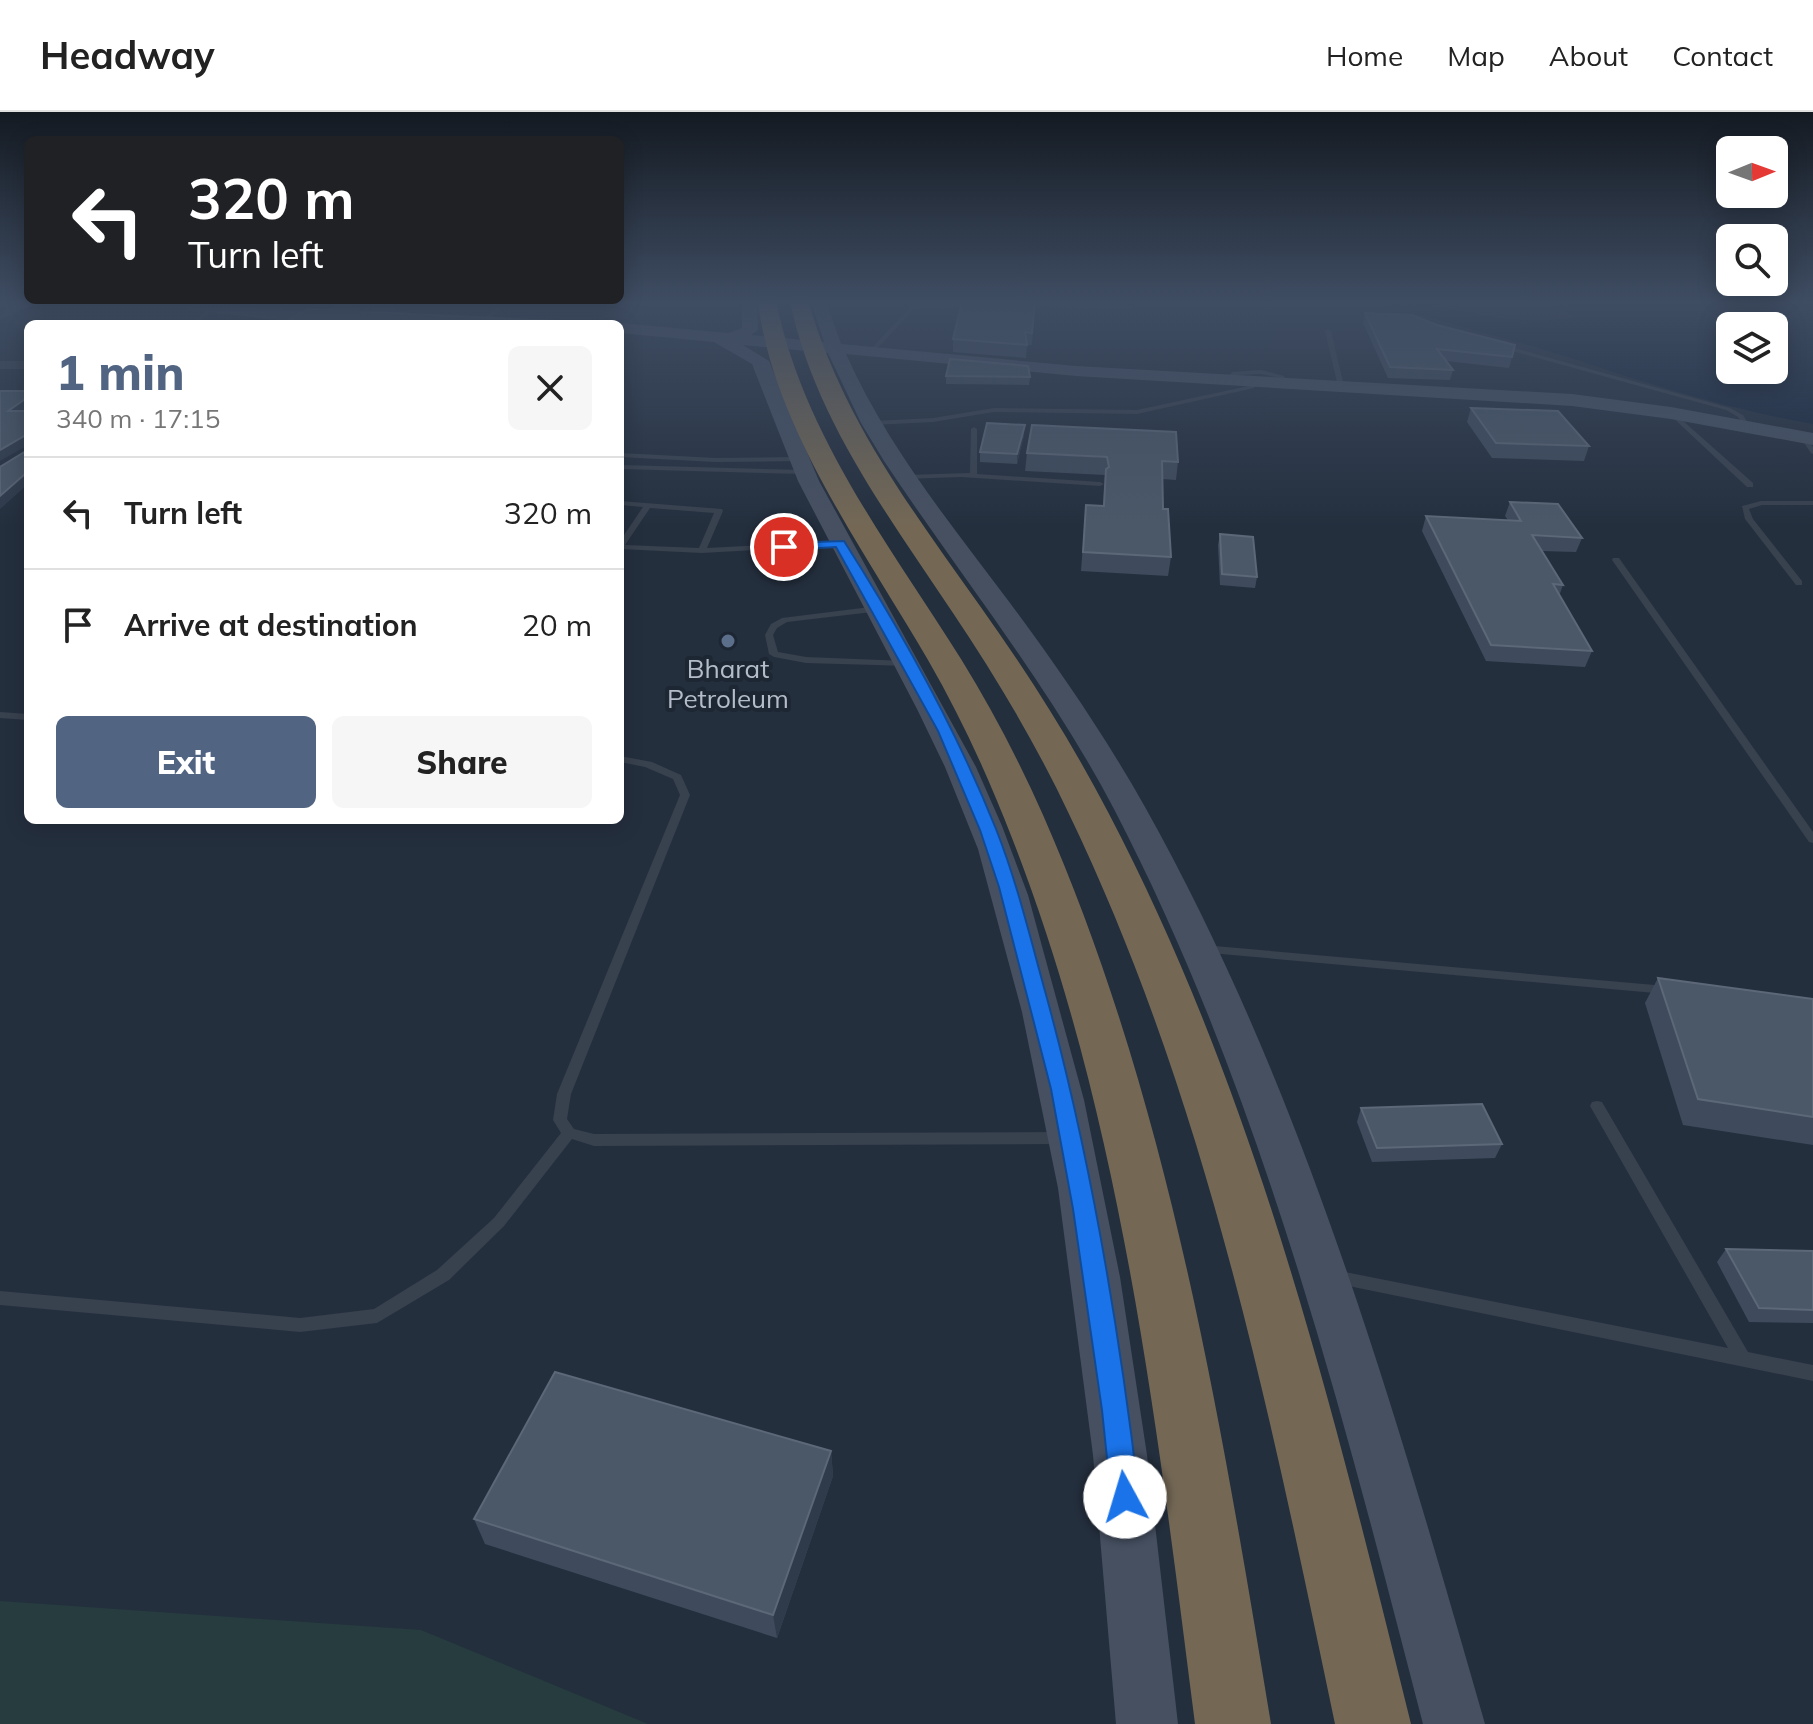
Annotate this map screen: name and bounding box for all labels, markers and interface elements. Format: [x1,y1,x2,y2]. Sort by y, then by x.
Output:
text: Headway [40,31,215,79]
text: Home [1326,38,1403,73]
text: Map [1447,38,1505,73]
text: About [1549,38,1628,73]
text: Contact [1672,38,1773,73]
north arrow [1716,136,1788,208]
map controls [1716,136,1788,384]
text: 320 m [188,163,355,233]
icon: left [56,168,160,272]
button: search [1716,224,1788,296]
text: Turn left [188,232,324,277]
button: layers [1716,312,1788,384]
text: 1 min [56,342,185,402]
button: close [508,346,592,430]
text: 340 m · 17:15 [56,402,220,435]
icon: left [56,491,100,535]
text: Turn left [124,494,242,532]
text: 320 m [504,494,592,532]
pin [750,513,818,581]
icon: arrive [762,525,806,569]
icon: arrive [56,603,100,647]
text: Arrive at destination [124,606,418,644]
text: 20 m [522,606,592,644]
marker: Bharat Petroleum [719,632,737,650]
place label: Bharat Petroleum [667,652,789,715]
button: Exit [56,716,316,808]
button: Share [332,716,592,808]
position arrow [1083,1455,1167,1539]

